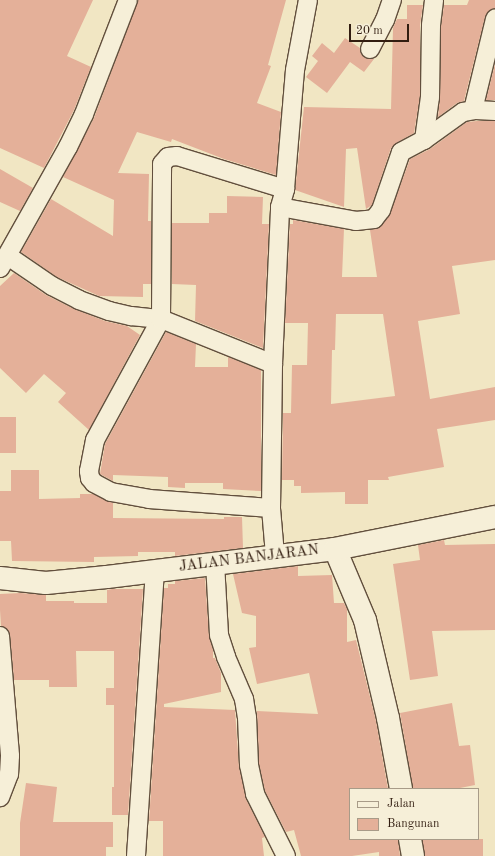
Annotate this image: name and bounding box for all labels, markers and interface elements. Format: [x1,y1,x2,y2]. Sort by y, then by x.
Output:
scale bar [351,16,411,42]
text: 20 m [356,25,383,37]
street label: JALAN BANJARAN [178,541,320,577]
legend [349,788,479,840]
text: Jalan [387,798,415,810]
text: Bangunan [387,818,439,830]

